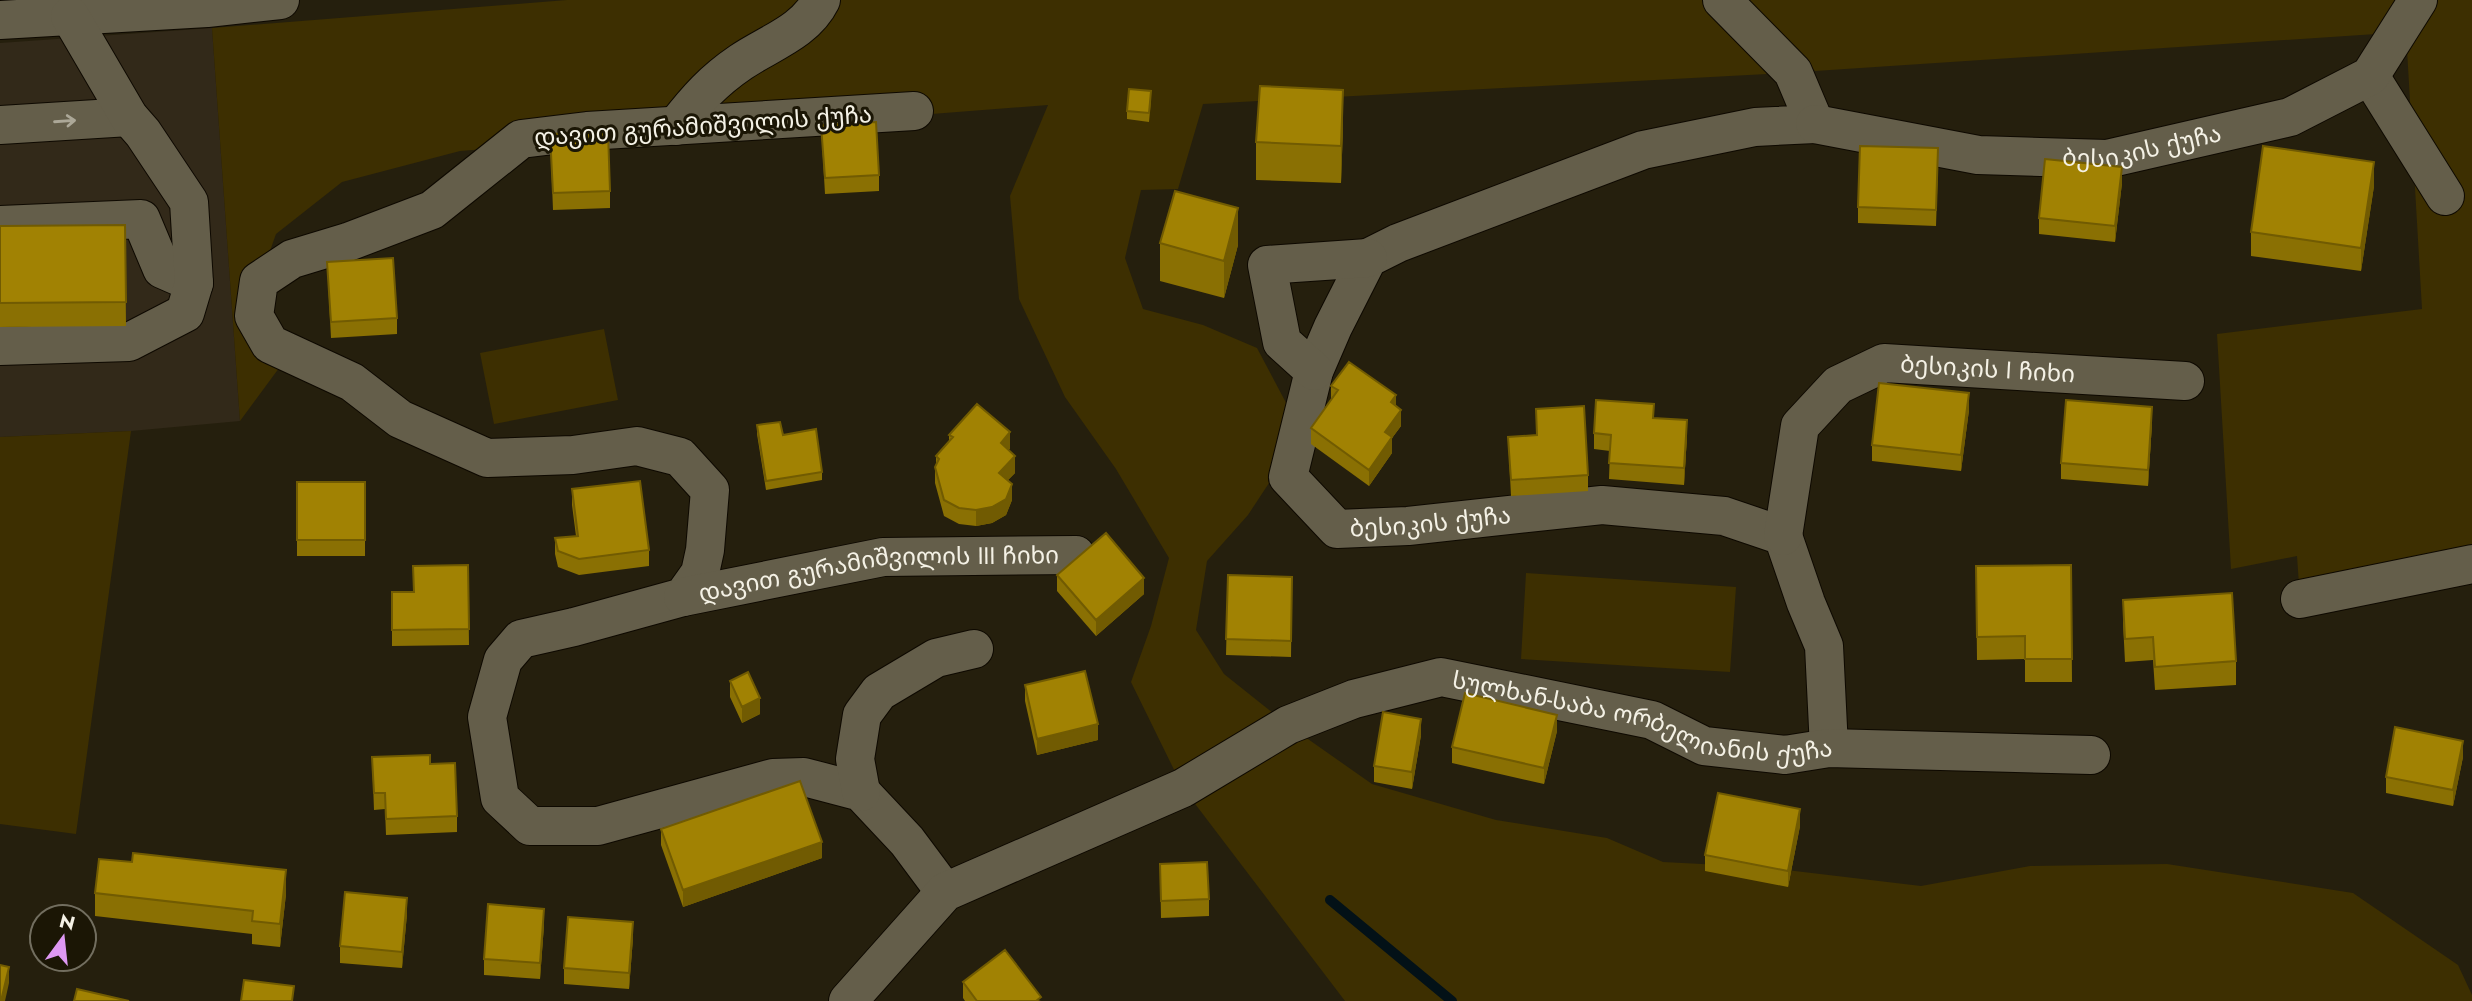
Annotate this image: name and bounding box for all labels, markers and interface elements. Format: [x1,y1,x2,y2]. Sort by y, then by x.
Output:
street label: დავით გურამიშვილის ქუჩა [533,96,873,155]
one-way arrow [53,115,76,128]
street label: ბესიკის ქუჩა [2062,115,2225,176]
street label: ბესიკის I ჩიხი [1899,346,2076,391]
street label: ბესიკის ქუჩა [1349,497,1513,545]
street label: დავით გურამიშვილის III ჩიხი [695,537,1059,611]
street label: სულხან-საბა ორბელიანის ქუჩა [1449,662,1835,773]
north arrow [28,903,98,973]
text: N [56,907,78,937]

